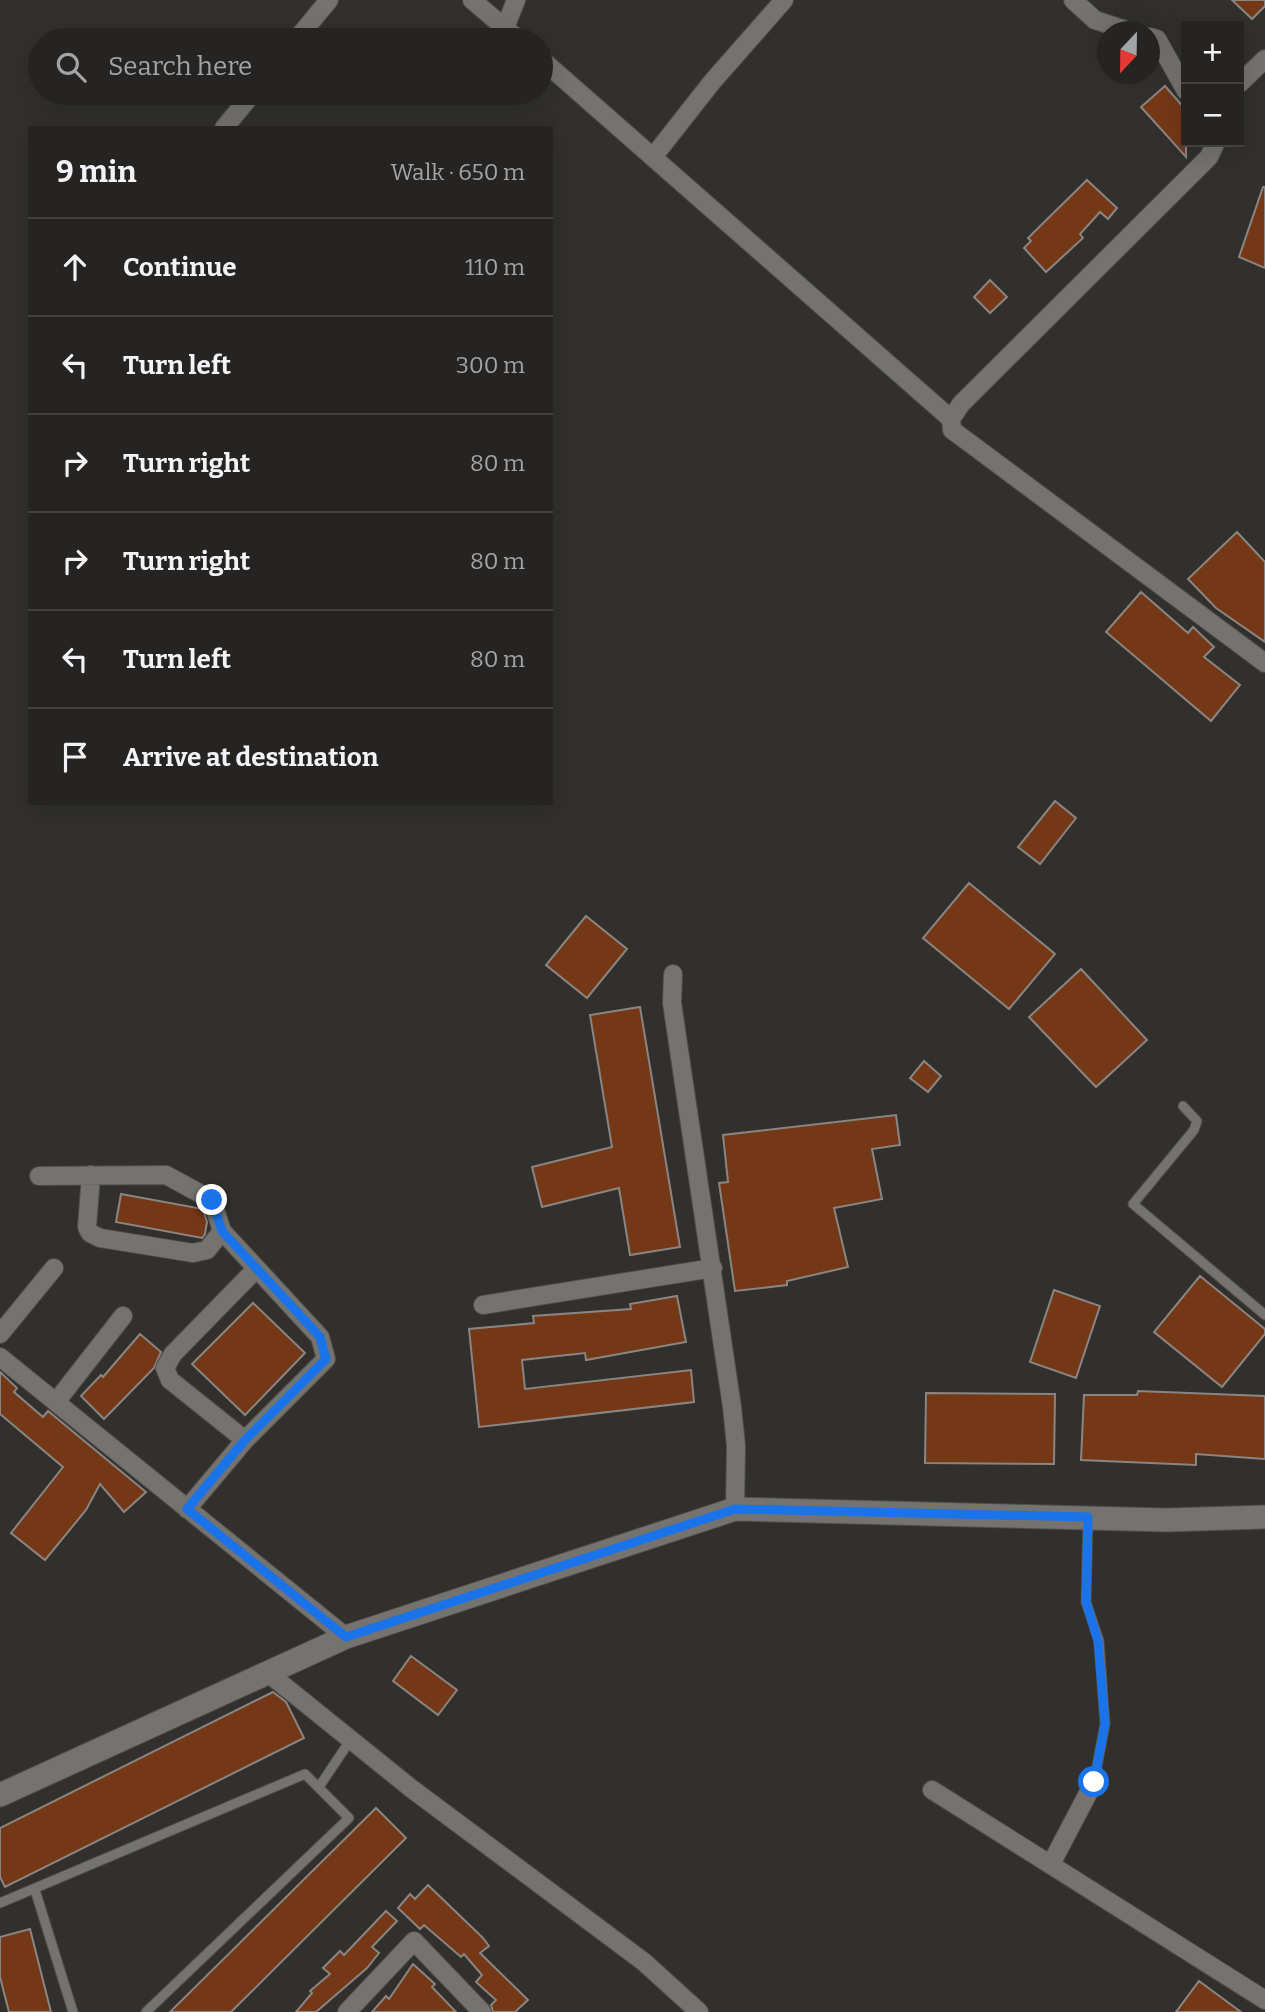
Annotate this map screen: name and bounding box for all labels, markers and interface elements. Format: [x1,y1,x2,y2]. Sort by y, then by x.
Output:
north arrow [1097,21,1160,84]
map controls [1181,21,1244,147]
button: + [1181,21,1244,84]
search box [28,28,553,105]
icon: search [52,48,90,86]
text: Search here [108,51,252,82]
button: − [1181,84,1244,147]
text: 9 min [56,154,137,190]
text: Walk · 650 m [390,158,525,186]
icon: ahead [56,248,94,286]
text: Continue [123,252,237,283]
text: 110 m [465,253,525,281]
icon: left [56,346,94,384]
text: Turn left [123,350,231,381]
text: 300 m [456,351,525,379]
icon: right [56,444,94,482]
text: Turn right [123,448,250,479]
text: 80 m [470,449,525,477]
icon: right [56,542,94,580]
text: Turn right [123,546,250,577]
text: 80 m [470,547,525,575]
icon: left [56,640,94,678]
text: Turn left [123,644,231,675]
text: 80 m [470,645,525,673]
icon: arrive [56,738,94,776]
text: Arrive at destination [123,742,378,773]
route end [196,1184,227,1215]
route start [1078,1766,1109,1797]

